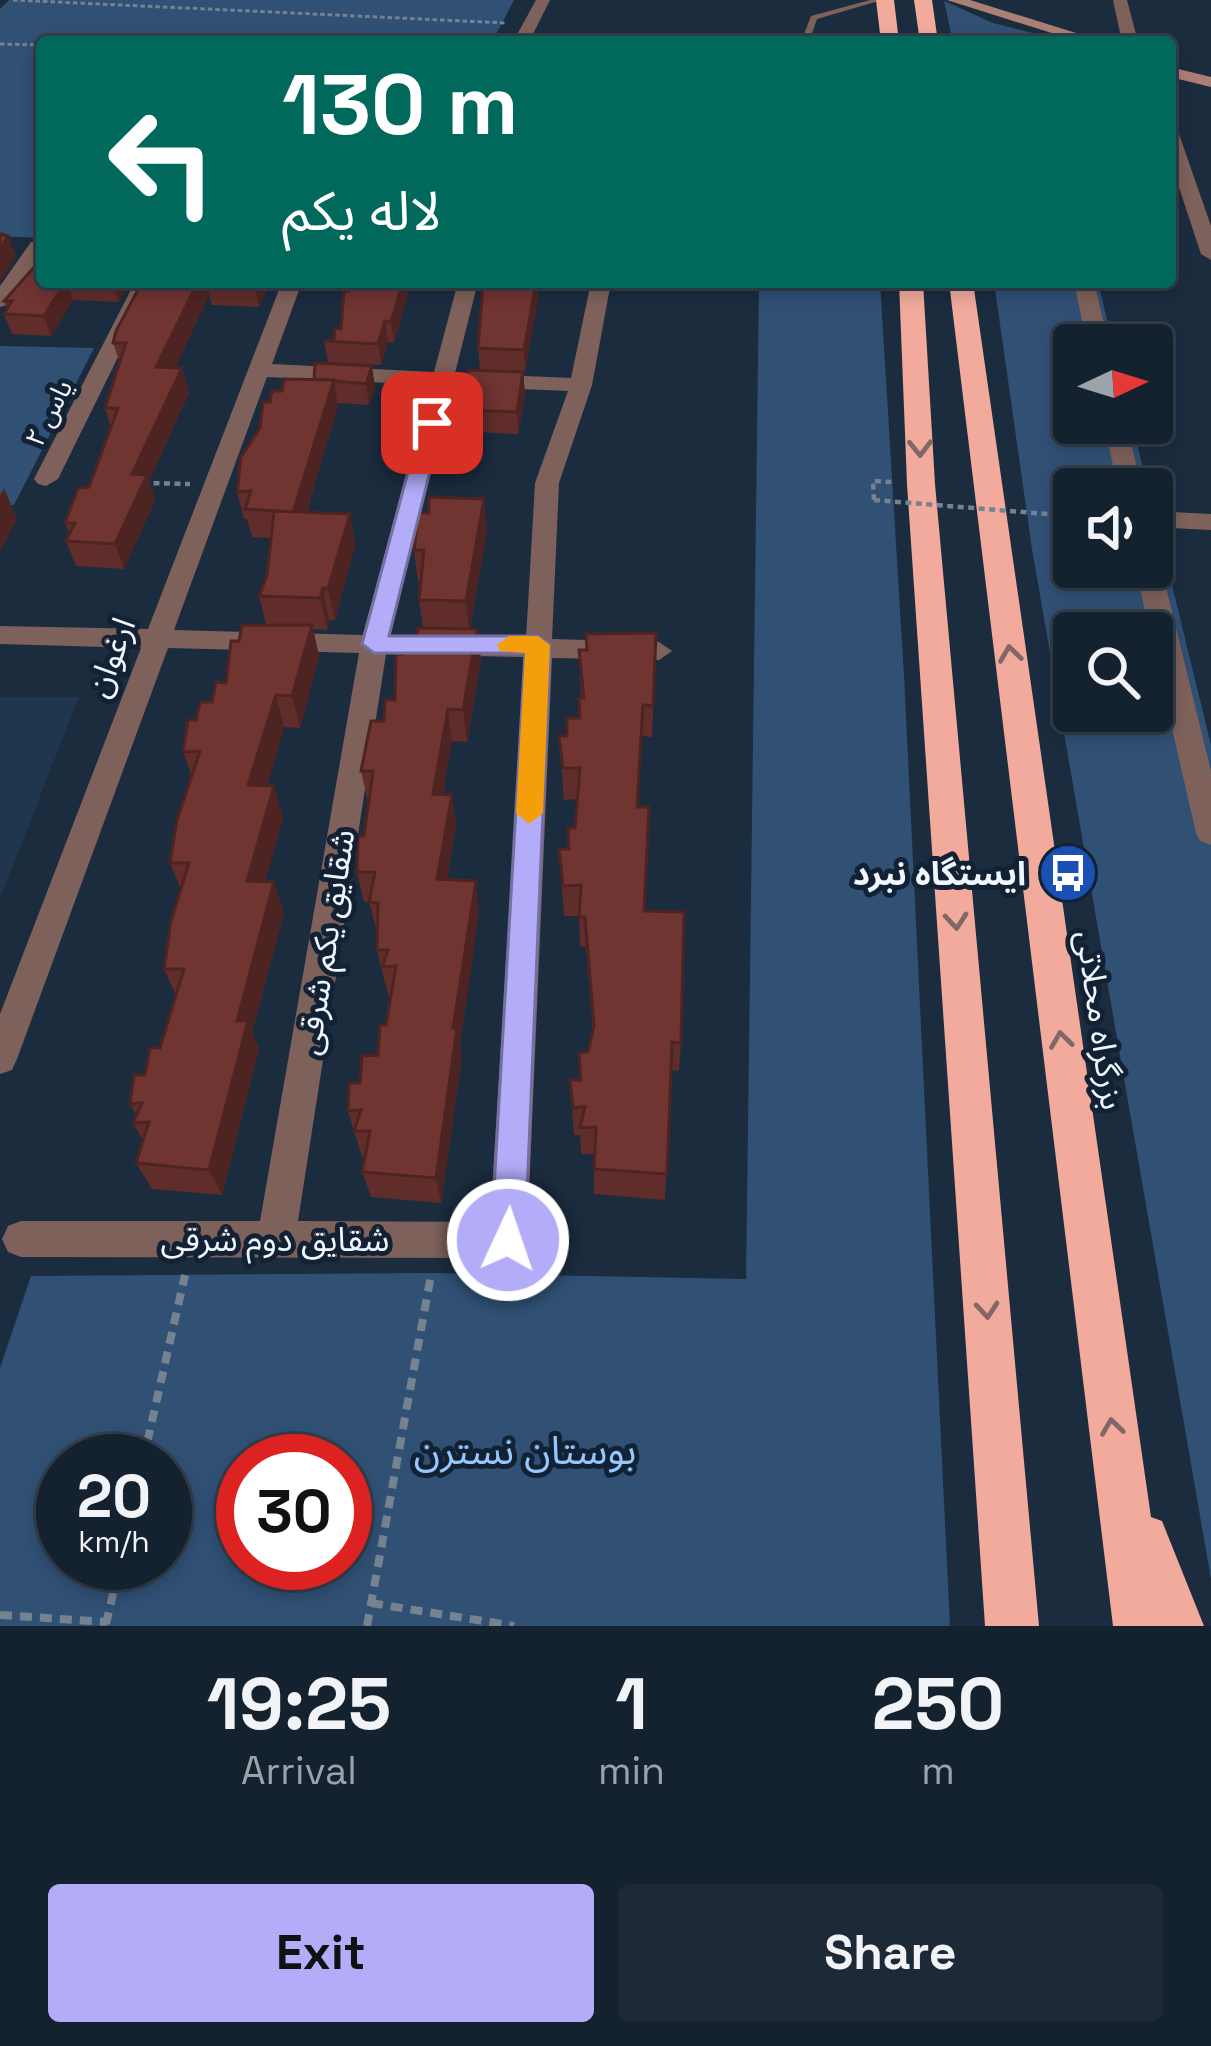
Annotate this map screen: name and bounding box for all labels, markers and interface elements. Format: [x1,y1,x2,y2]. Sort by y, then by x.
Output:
text: 130 m [282,51,519,159]
icon: left [84,84,240,240]
text: لاله یکم [282,177,442,246]
north arrow [1053,324,1173,444]
map controls [1053,324,1173,732]
pin [381,372,483,474]
street label: یاس ۲ [17,373,80,452]
icon: arrive [399,390,465,456]
one-way arrow [907,439,933,458]
button: sound [1053,468,1173,588]
street label: ارغوان [77,612,145,703]
button: search [1053,612,1173,732]
one-way arrow [998,644,1024,664]
street label: شقایق یکم شرقی [287,827,368,1058]
bus stop icon: ایستگاه نبرد [1037,842,1099,904]
place label: ایستگاه نبرد [853,853,1026,895]
one-way arrow [942,912,968,931]
street label: بزرگراه محلاتی [1067,928,1133,1112]
one-way arrow [1049,1031,1075,1050]
position arrow [445,1177,571,1303]
street label: شقایق دوم شرقی [161,1219,389,1264]
one-way arrow [973,1301,999,1320]
one-way arrow [1100,1417,1126,1437]
park label: بوستان نسترن [414,1426,636,1475]
speed limit sign: 30 [216,1434,372,1590]
text: 20 [77,1458,151,1535]
text: km/h [78,1522,150,1561]
text: 19:25 [207,1658,391,1750]
text: 1 [615,1658,648,1750]
text: 250 [872,1658,1004,1750]
text: Arrival [241,1746,357,1795]
text: min [598,1746,665,1795]
text: m [921,1746,955,1795]
button: Exit [48,1884,594,2022]
button: Share [618,1884,1163,2022]

